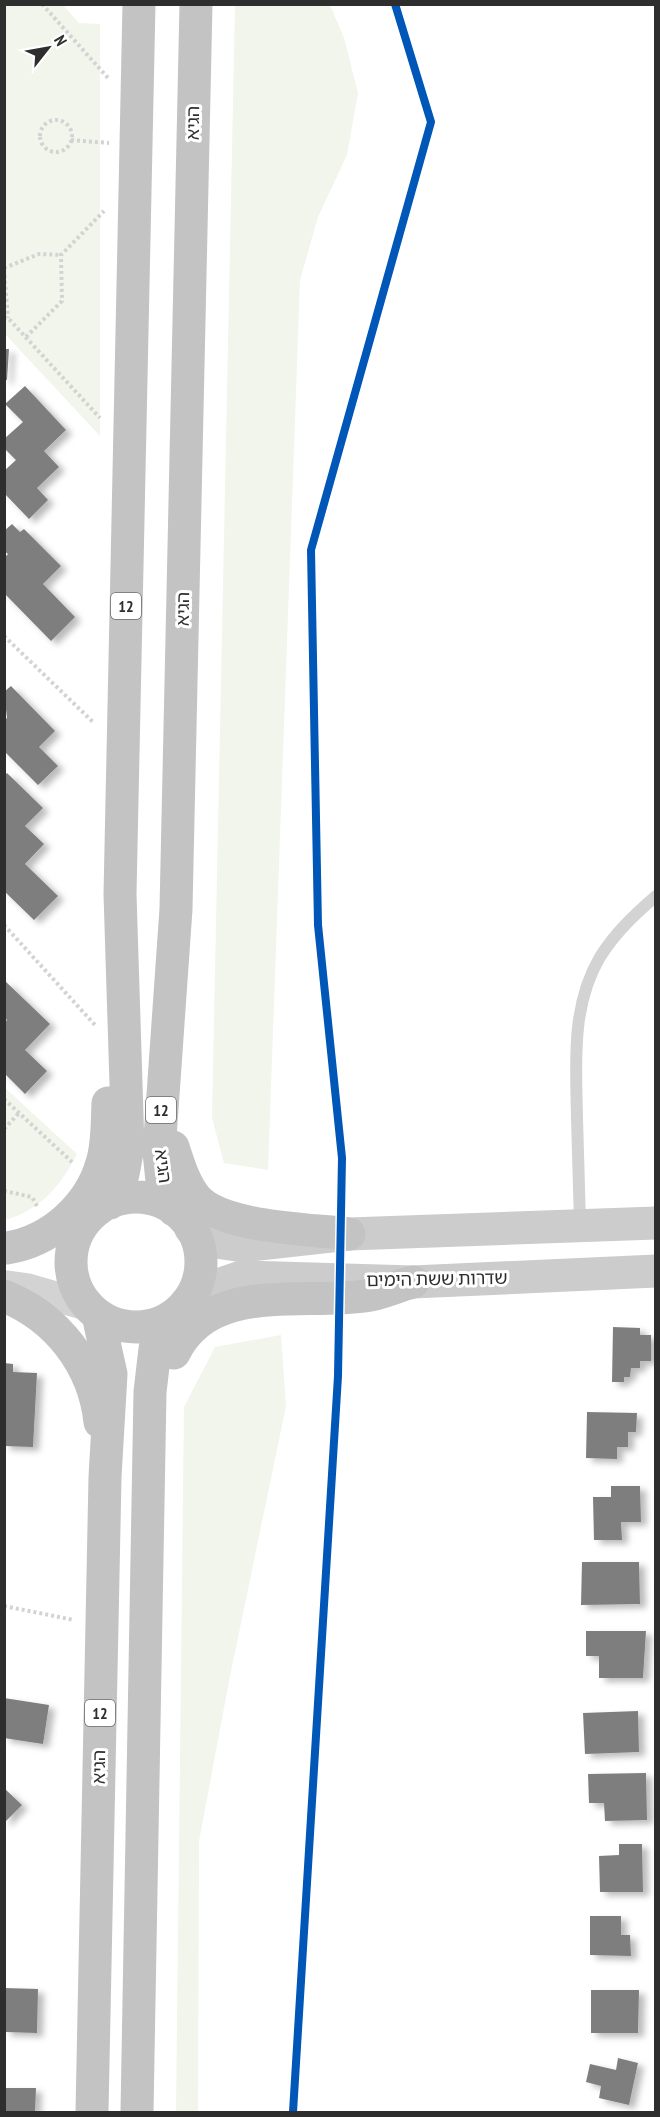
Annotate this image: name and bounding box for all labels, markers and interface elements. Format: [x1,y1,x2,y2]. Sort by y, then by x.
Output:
north arrow [18,18,78,78]
text: N [50,31,72,49]
street label: הגיא [181,106,204,140]
street label: הגיא [171,592,194,626]
road number: 12 [111,593,141,619]
road number: 12 [146,1097,176,1123]
street label: הגיא [150,1147,177,1184]
street label: שדרות ששת הימים [366,1266,508,1291]
road number: 12 [85,1700,115,1726]
street label: הגיא [87,1750,110,1784]

